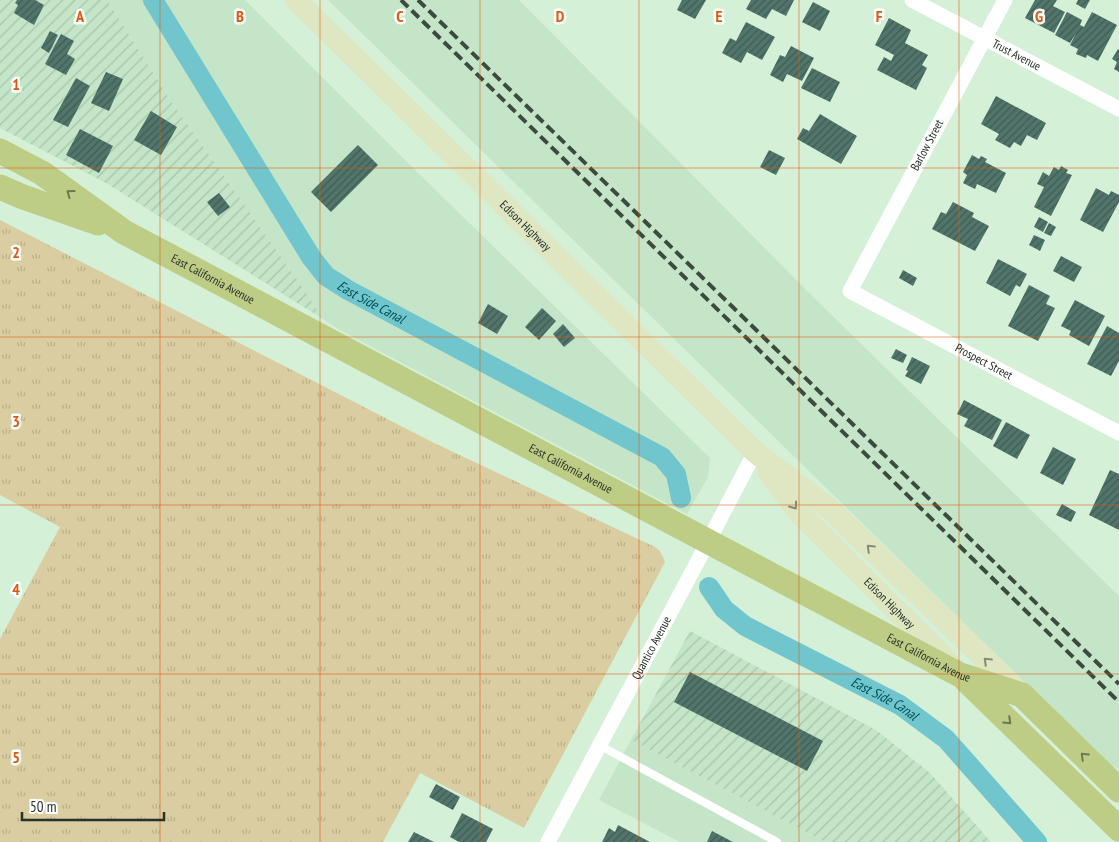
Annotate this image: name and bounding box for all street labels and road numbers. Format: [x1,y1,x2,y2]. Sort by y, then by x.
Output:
street label: Trust Avenue [990,36,1044,74]
street label: Barlow Street [907,116,947,173]
street label: Edison Highway [497,197,555,254]
street label: East California Avenue [169,250,257,307]
street label: Prospect Street [953,340,1016,383]
street label: East California Avenue [527,440,615,497]
street label: Edison Highway [861,574,919,632]
street label: Quantico Avenue [628,613,674,682]
street label: East California Avenue [885,630,973,685]

